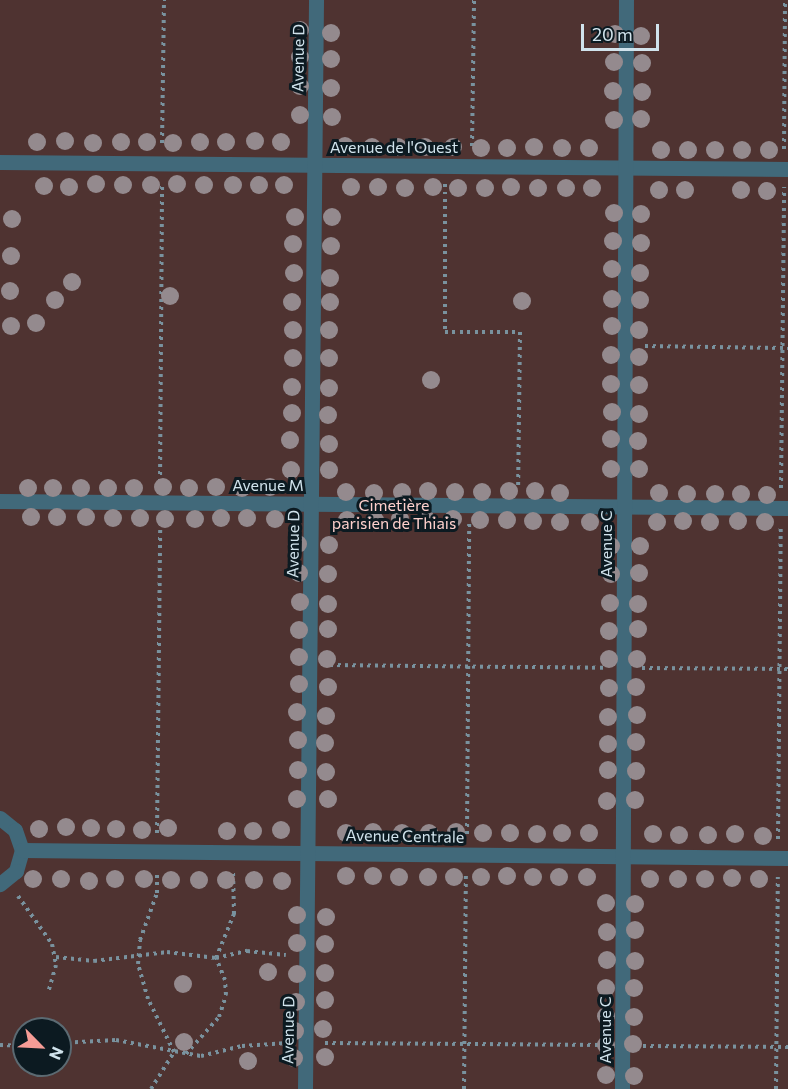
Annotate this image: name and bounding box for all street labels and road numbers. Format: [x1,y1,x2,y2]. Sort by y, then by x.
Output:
street label: Avenue D [288,24,308,92]
street label: Avenue de l'Ouest [330,137,458,157]
street label: Avenue M [232,475,304,495]
street label: Avenue D [283,510,303,578]
street label: Avenue C [596,510,616,578]
street label: Avenue Centrale [346,825,464,847]
street label: Avenue D [278,996,298,1064]
street label: Avenue C [595,996,615,1064]

